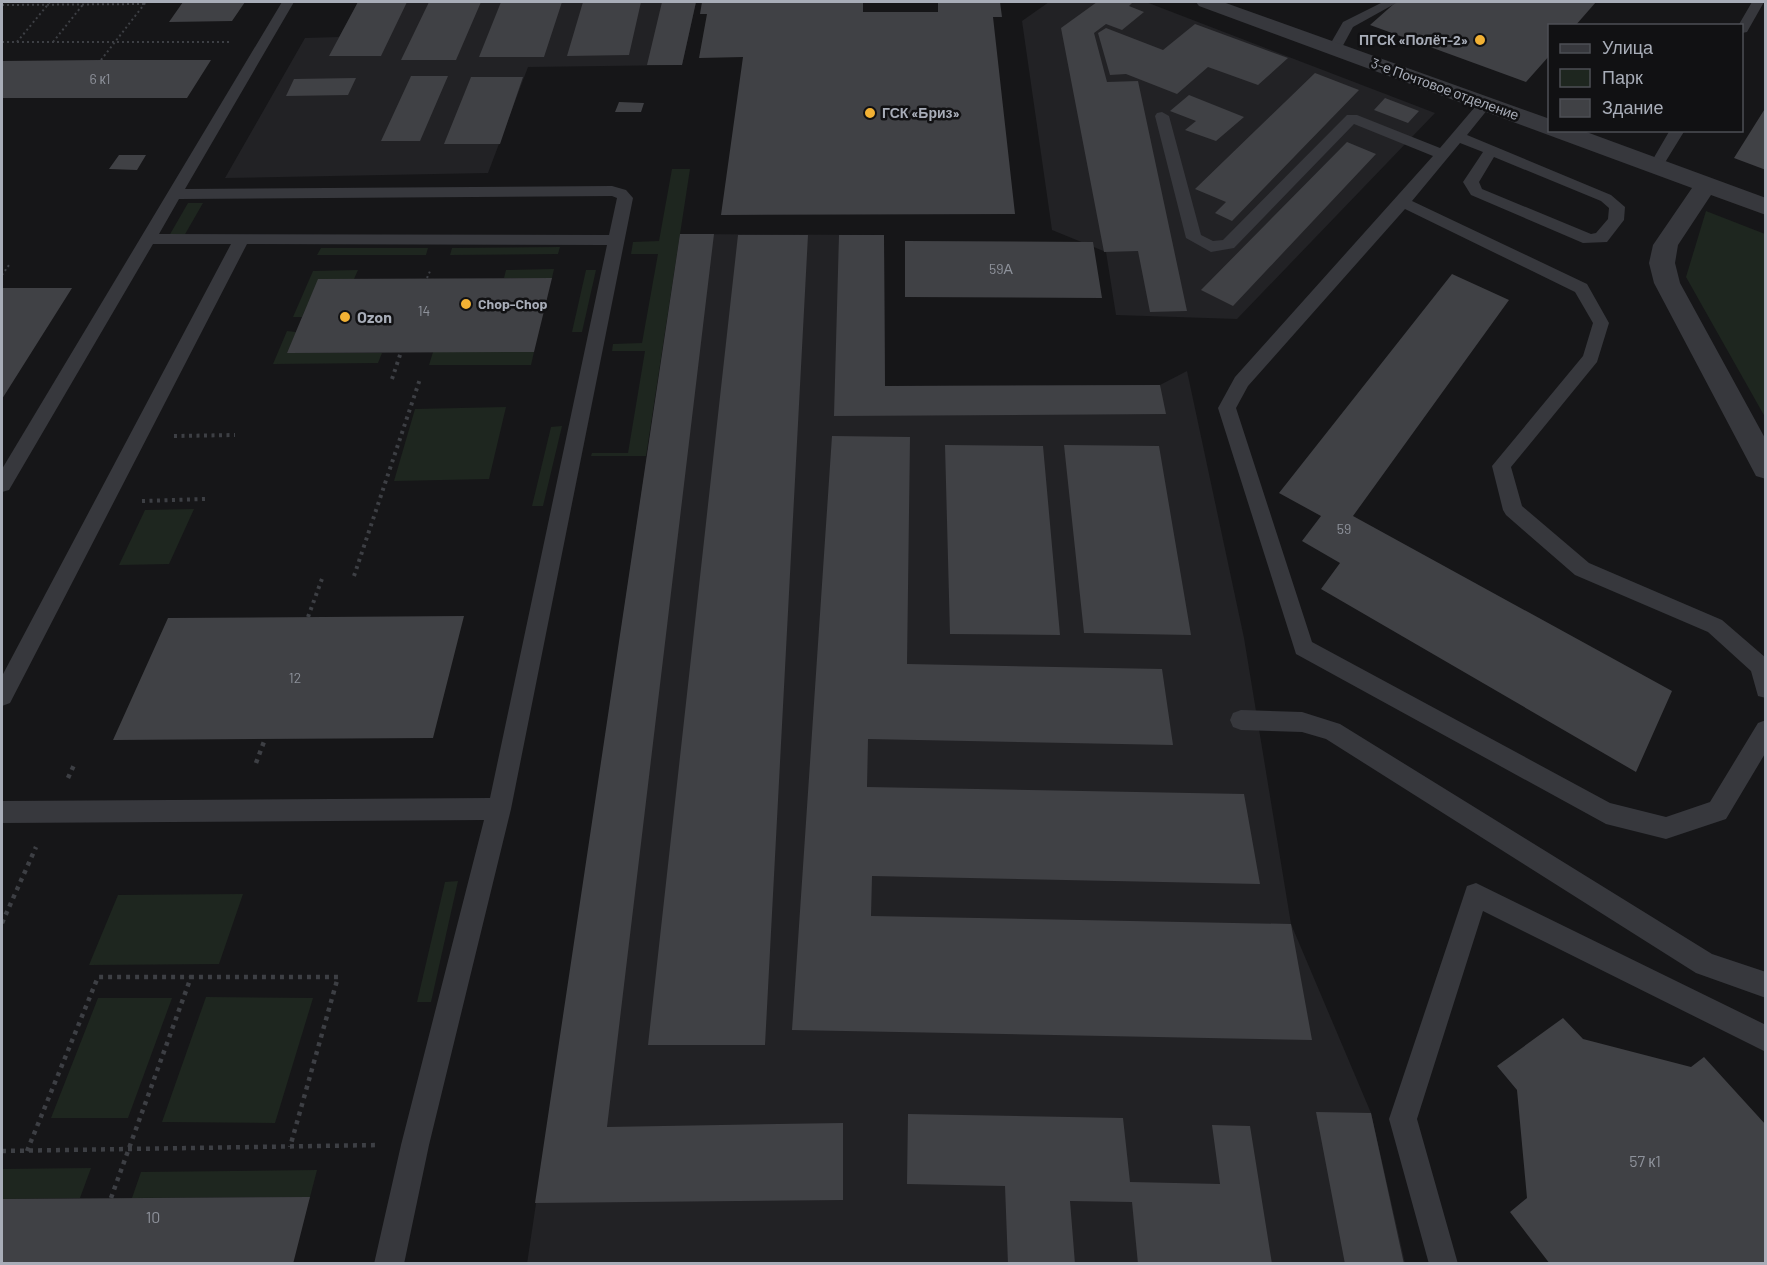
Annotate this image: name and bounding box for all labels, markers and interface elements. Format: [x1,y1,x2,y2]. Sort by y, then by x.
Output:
legend [1548,24,1743,132]
place label: ПГСК «Полёт-2» [1359,31,1468,48]
marker: ПГСК «Полёт-2» [1473,33,1487,47]
text: Улица [1602,36,1654,58]
street label: 3-е Почтовое отделение [1369,54,1522,123]
text: Парк [1602,66,1643,88]
house number: 6 к1 [89,70,111,87]
text: Здание [1602,96,1663,118]
place label: ГСК «Бриз» [882,104,960,121]
marker: ГСК «Бриз» [863,106,877,120]
house number: 59А [989,260,1014,277]
place label: Chop-Chop [478,295,547,312]
marker: Chop-Chop [459,297,473,311]
house number: 14 [418,302,430,319]
place label: Ozon [357,307,392,326]
marker: Ozon [338,310,352,324]
house number: 59 [1337,520,1351,537]
house number: 12 [289,669,301,686]
house number: 57 к1 [1629,1151,1661,1170]
house number: 10 [146,1207,160,1226]

